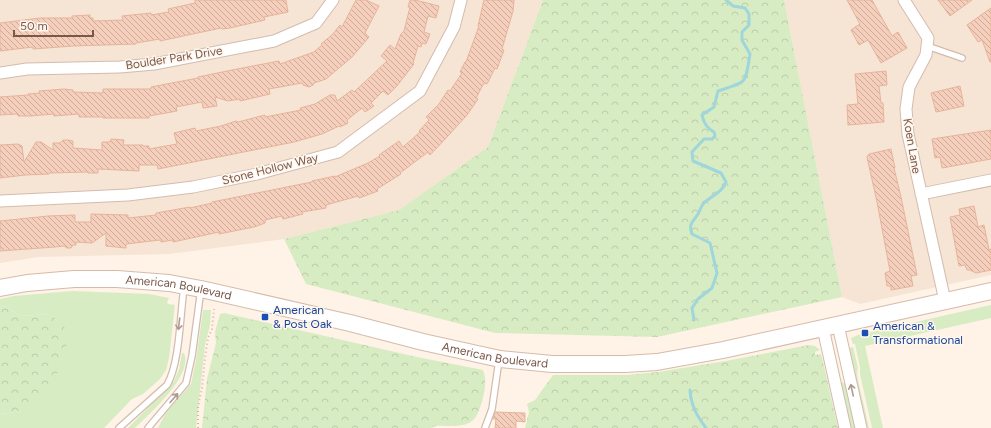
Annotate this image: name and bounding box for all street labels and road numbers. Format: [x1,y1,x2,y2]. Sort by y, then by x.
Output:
street label: Boulder Park Drive [125,43,224,73]
street label: Koen Lane [900,117,924,175]
street label: Stone Hollow Way [220,150,320,188]
street label: American Boulevard [125,273,233,303]
street label: American Boulevard [441,339,549,371]

